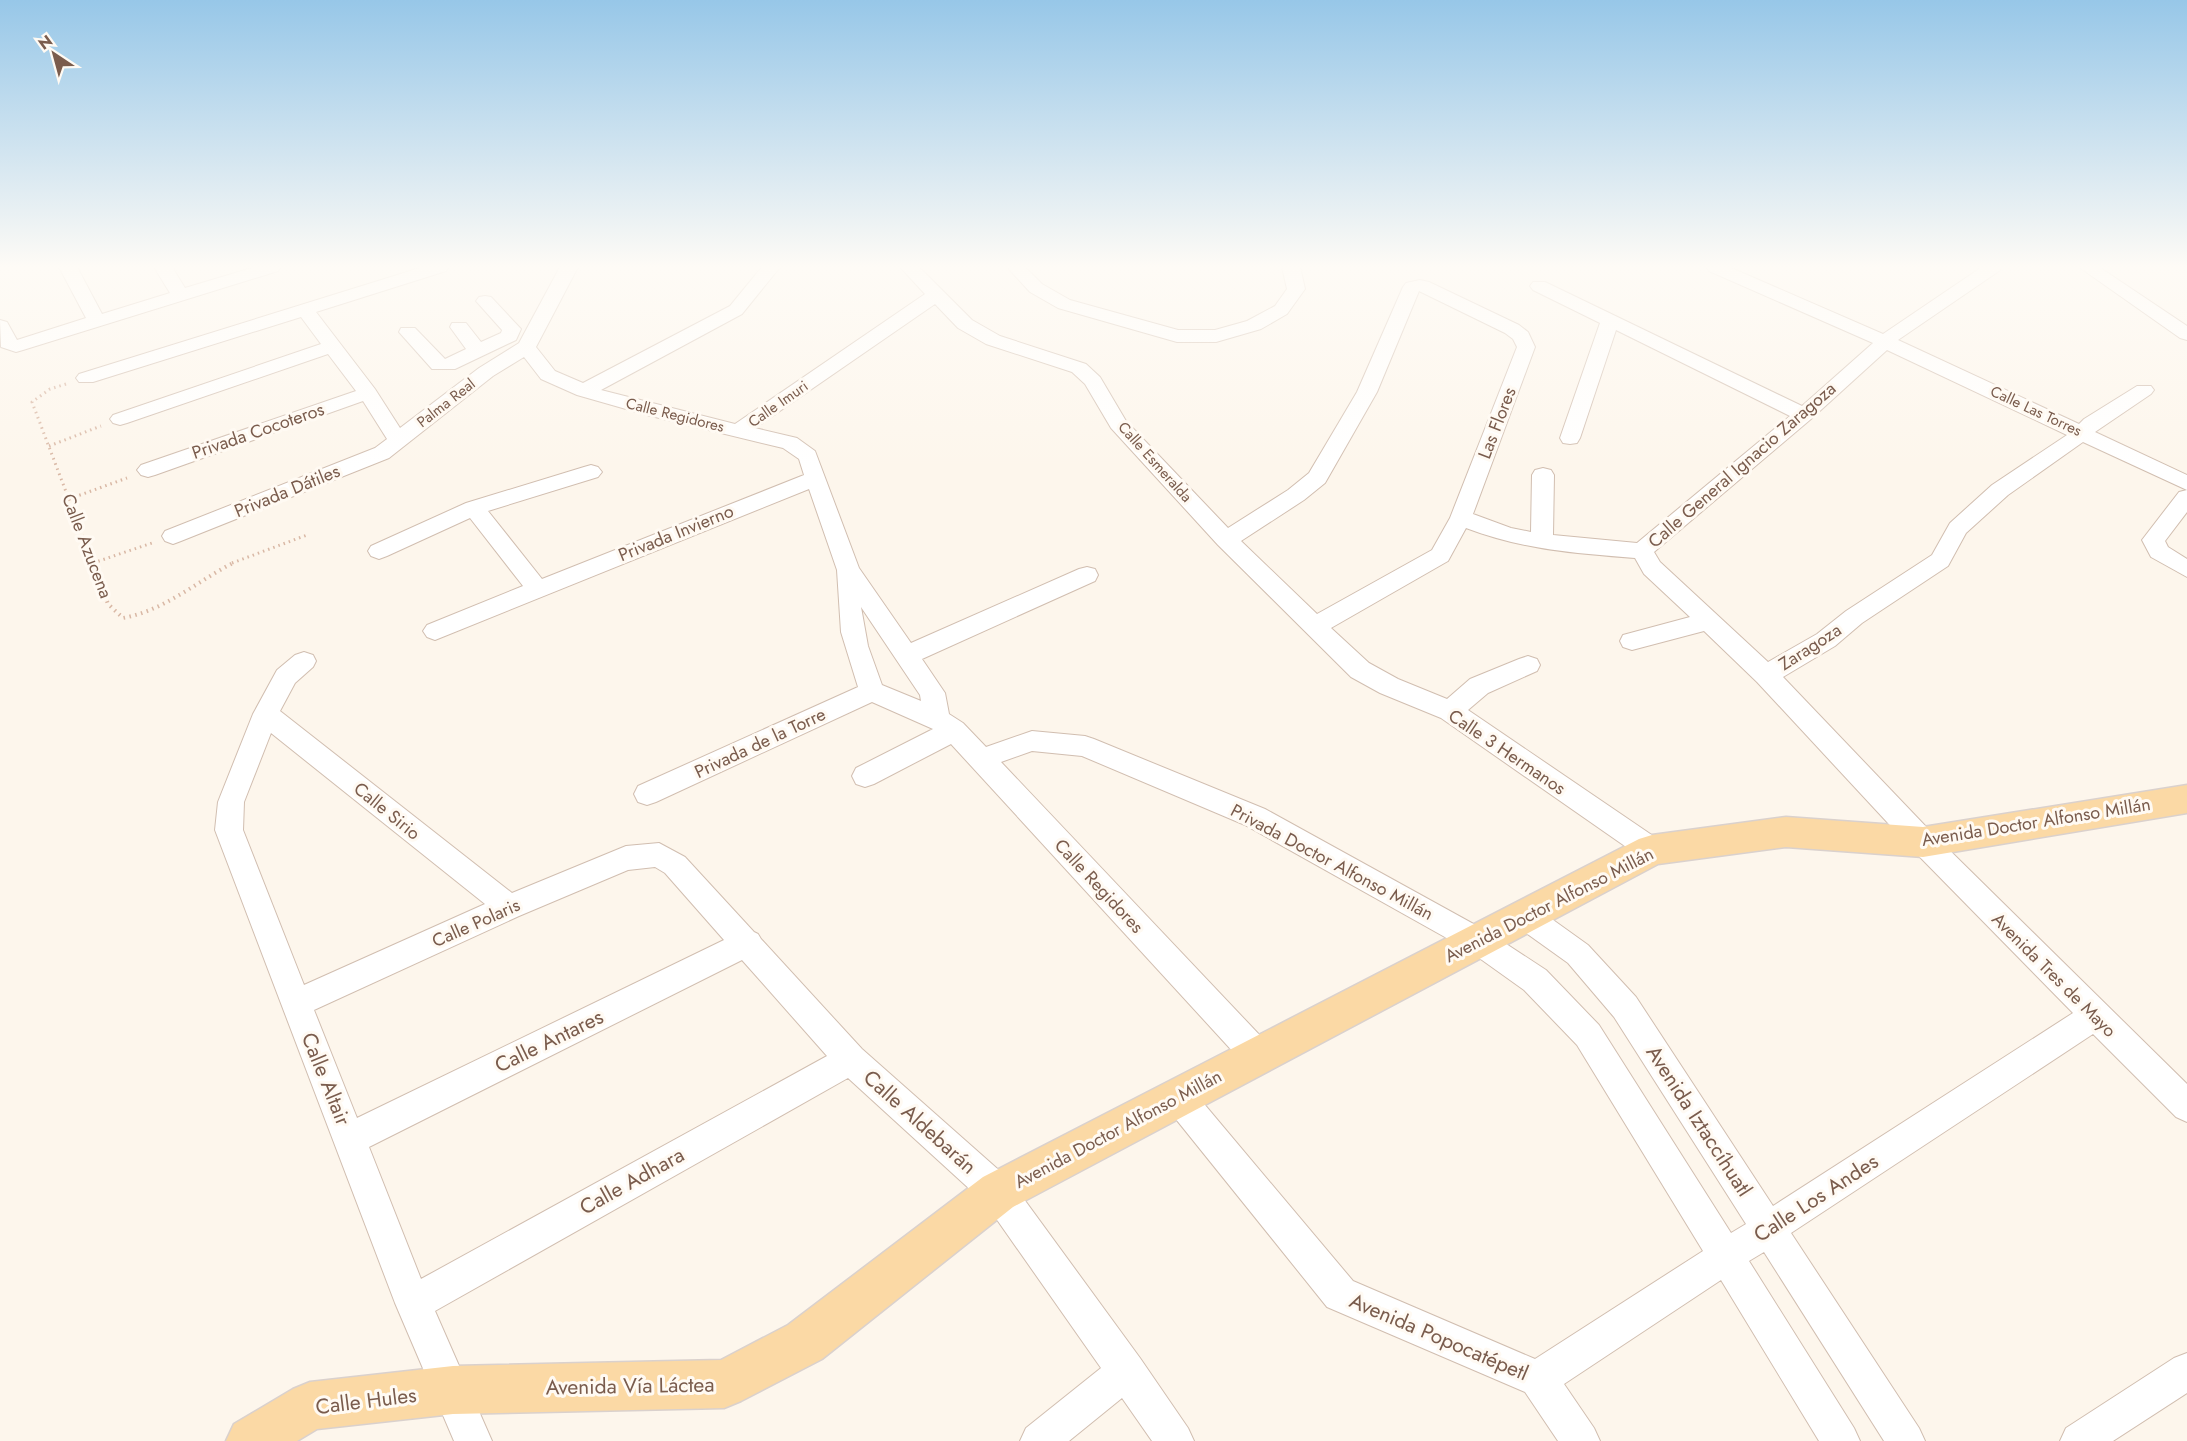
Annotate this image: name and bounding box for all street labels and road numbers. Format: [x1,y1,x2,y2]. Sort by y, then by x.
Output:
street label: Palma Real [412,373,480,433]
street label: Calle Imuri [743,375,813,433]
street label: Calle General Ignacio Zaragoza [1642,376,1842,554]
street label: Calle Las Torres [1987,380,2085,442]
street label: Las Flores [1471,383,1523,463]
street label: Calle Regidores [624,392,726,438]
street label: Privada Cocoteros [188,396,328,466]
street label: Calle Esmeralda [1113,417,1197,507]
street label: Privada Dátiles [230,458,344,524]
street label: Calle Azucena [55,490,119,602]
street label: Privada Invierno [614,498,738,568]
street label: Zaragoza [1774,617,1846,677]
street label: Privada de la Torre [690,701,830,785]
street label: Calle 3 Hermanos [1443,703,1571,801]
street label: Calle Sirio [348,776,426,846]
street label: Avenida Doctor Alfonso Millán [1920,791,2152,853]
street label: Privada Doctor Alfonso Millán [1226,797,1438,927]
street label: Calle Regidores [1048,833,1150,939]
street label: Avenida Doctor Alfonso Millán [1440,841,1658,969]
street label: Calle Polaris [428,892,524,954]
street label: Avenida Tres de Mayo [1986,907,2122,1043]
street label: Calle Antares [490,1002,608,1080]
street label: Calle Altair [294,1028,359,1131]
street label: Avenida Iztaccíhuatl [1639,1039,1759,1203]
street label: Calle Aldebarán [857,1063,983,1181]
street label: Avenida Doctor Alfonso Millán [1010,1063,1226,1195]
street label: Calle Adhara [574,1140,690,1222]
street label: Calle Los Andes [1748,1146,1884,1250]
street label: Avenida Popocatépetl [1345,1286,1533,1388]
street label: Avenida Vía Láctea [545,1370,715,1402]
street label: Calle Hules [314,1380,418,1422]

